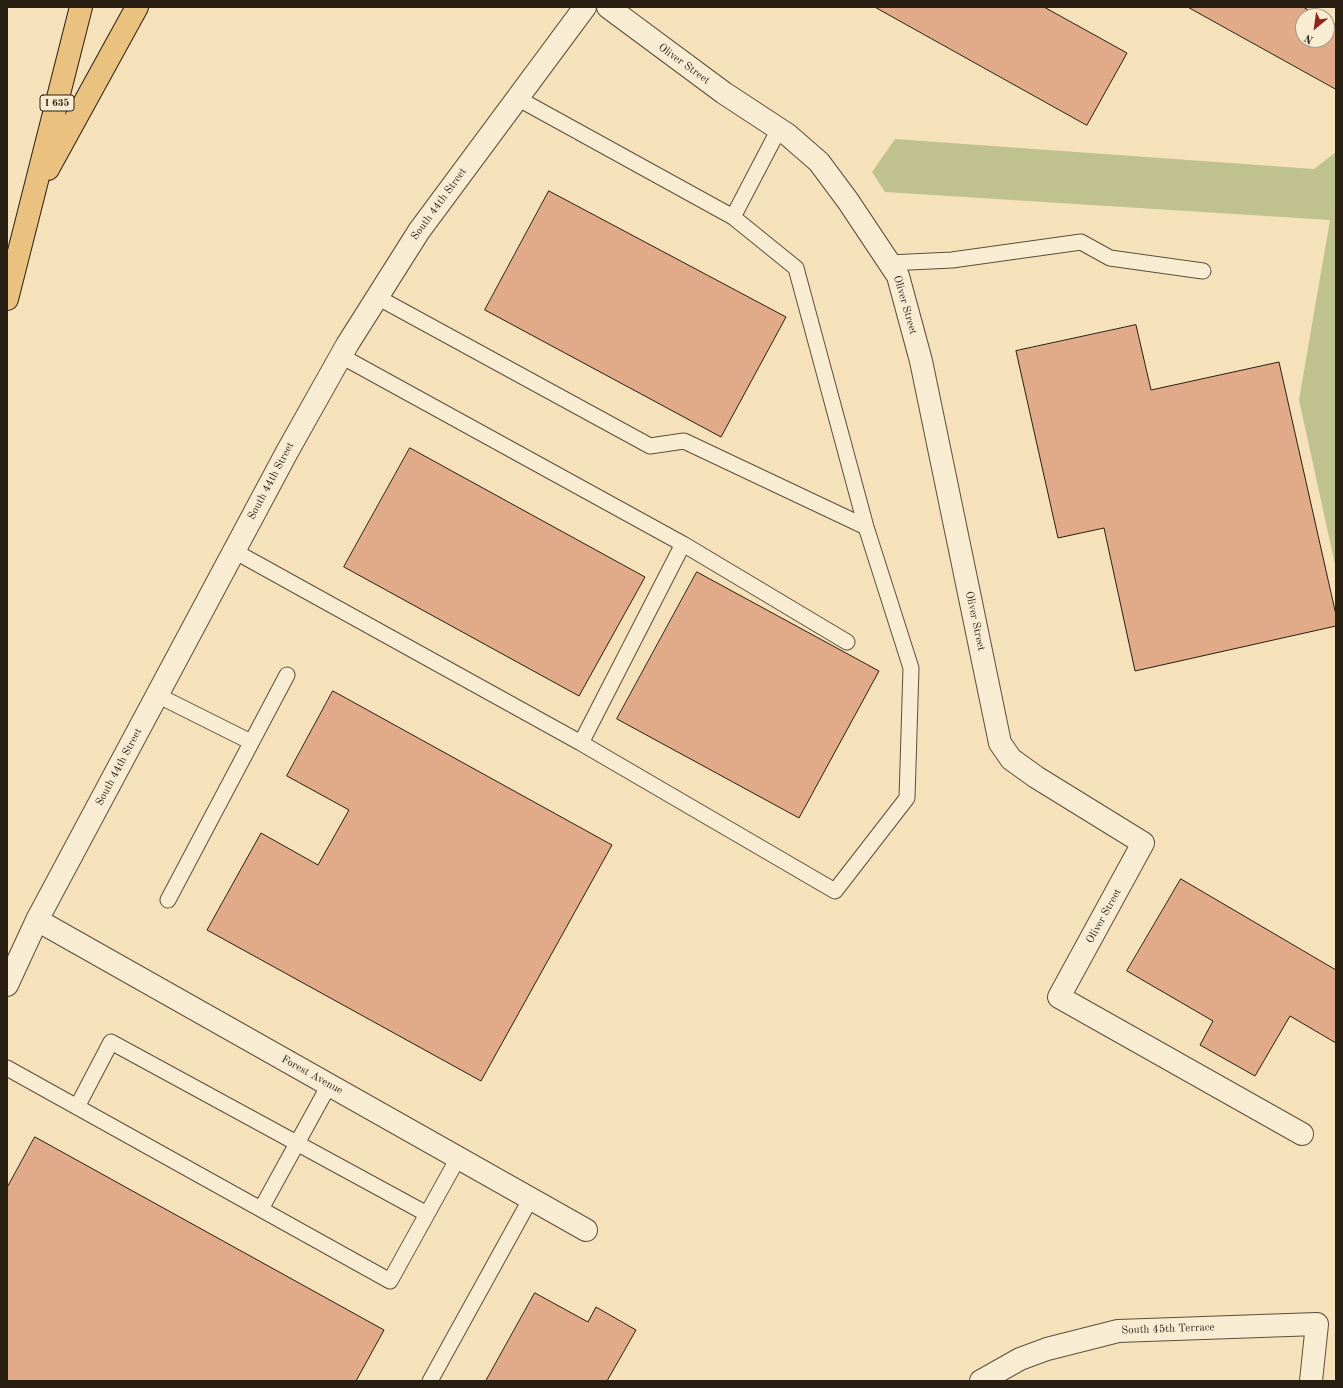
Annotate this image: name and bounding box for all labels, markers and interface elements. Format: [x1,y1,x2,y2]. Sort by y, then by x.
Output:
north arrow [1295,8,1335,48]
text: N [1303,31,1316,45]
street label: Oliver Street [656,41,712,87]
road number: I 635 [40,95,74,111]
street label: South 44th Street [408,165,470,243]
street label: Oliver Street [890,274,920,336]
street label: South 44th Street [245,440,297,522]
street label: Oliver Street [962,590,988,652]
street label: South 44th Street [93,726,145,808]
street label: Oliver Street [1084,886,1124,946]
street label: Forest Avenue [279,1053,345,1097]
street label: South 45th Terrace [1121,1321,1215,1337]

